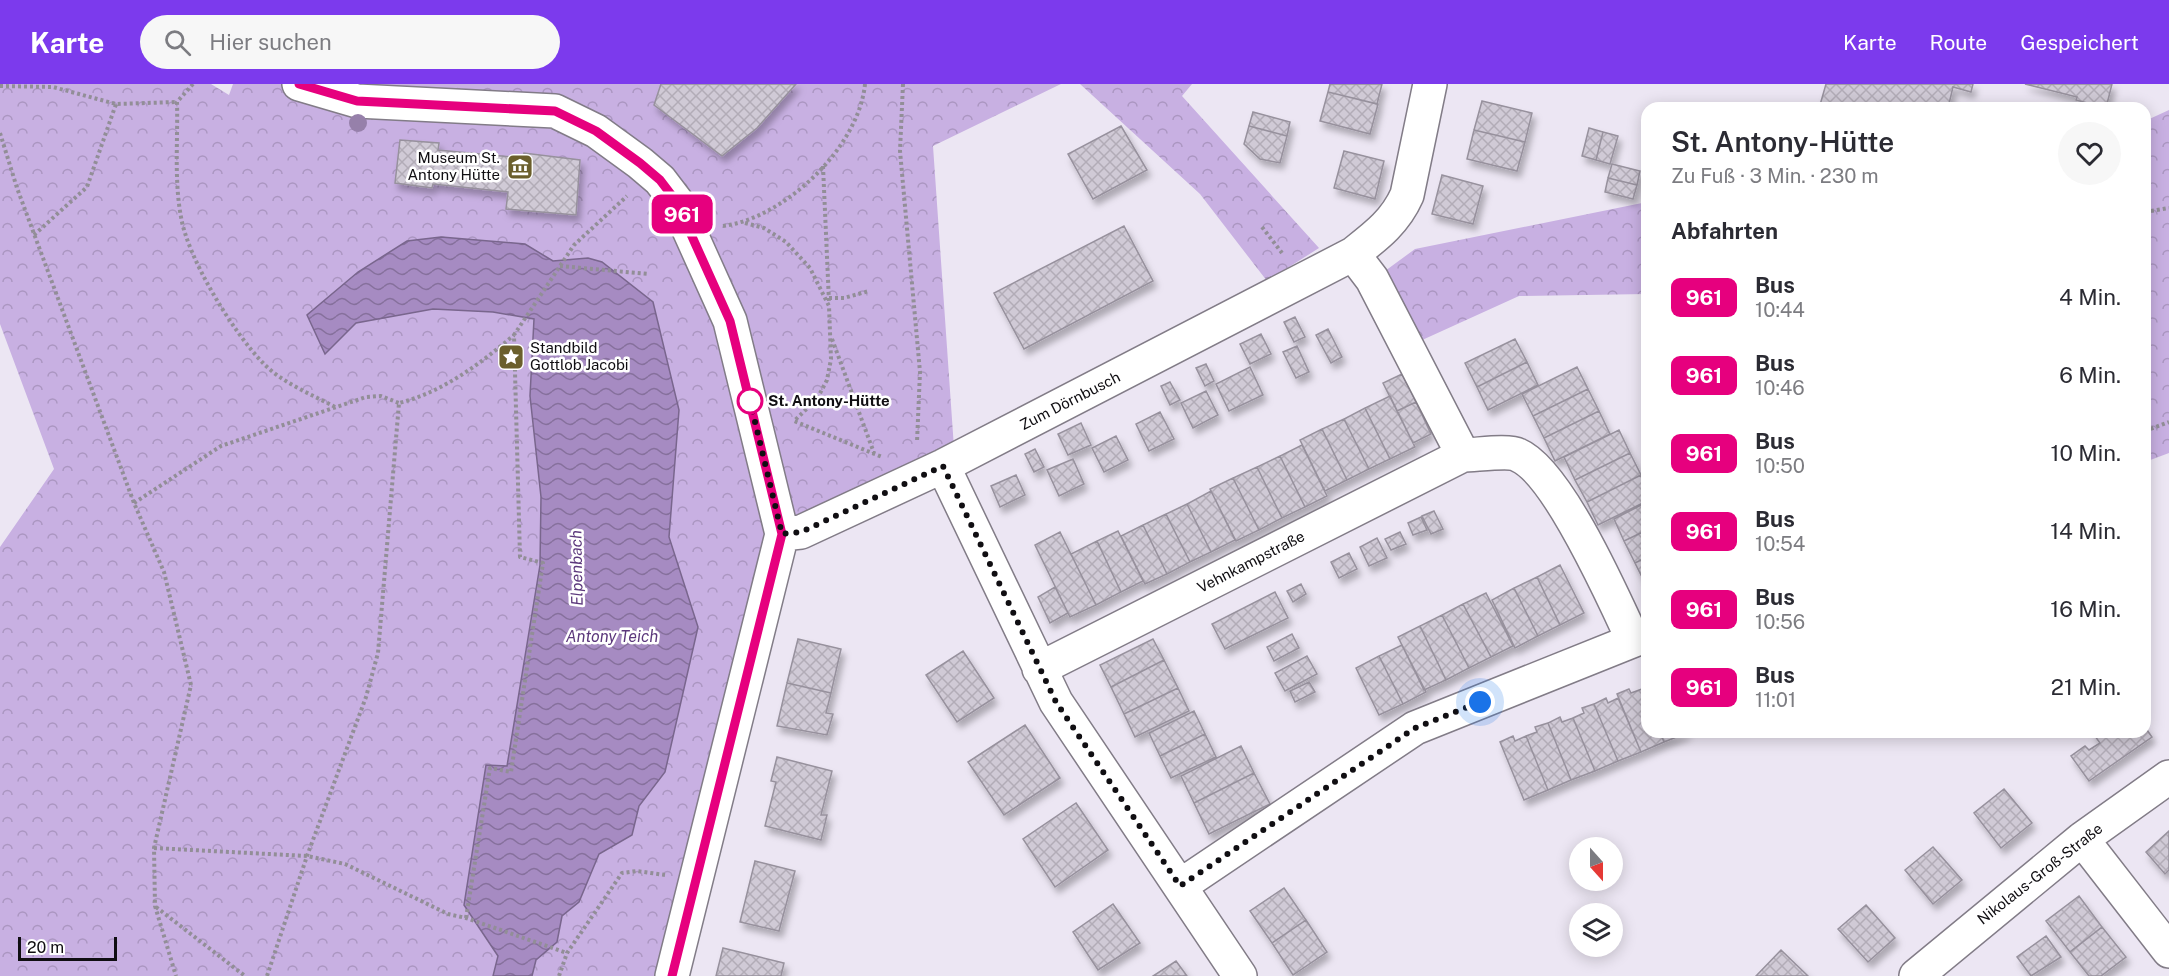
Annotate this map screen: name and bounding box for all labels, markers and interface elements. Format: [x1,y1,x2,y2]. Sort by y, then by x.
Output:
search box [140,15,560,69]
text: Karte [30,26,104,59]
icon: search [161,26,194,59]
text: Hier suchen [209,29,332,55]
text: Karte [1843,30,1897,55]
text: Route [1930,30,1987,55]
text: Gespeichert [2020,30,2139,55]
button: heart [2058,122,2121,185]
text: St. Antony-Hütte [1671,125,1894,158]
place label: Museum St. Antony Hütte [407,149,500,183]
museum icon: Museum St. Antony Hütte [505,152,535,182]
text: Zu Fuß · 3 Min. · 230 m [1671,164,1879,188]
line badge: 961 [648,194,716,234]
text: 961 [664,202,700,227]
text: Abfahrten [1671,218,1778,244]
text: Bus [1755,272,1795,298]
text: 4 Min. [2059,284,2121,310]
text: 961 [1686,285,1722,310]
text: 10:44 [1755,298,1805,322]
place label: Standbild Gottlob Jacobi [530,339,629,373]
place icon: Standbild Gottlob Jacobi [496,342,526,372]
text: Bus [1755,350,1795,376]
text: 6 Min. [2059,362,2121,388]
text: 961 [1686,363,1722,388]
street label: Zum Dörnbusch [1017,368,1123,433]
text: 10:46 [1755,376,1805,400]
marker: St. Antony-Hütte [737,388,763,414]
place label: St. Antony-Hütte [768,392,890,409]
text: Bus [1755,428,1795,454]
text: 10 Min. [2051,440,2121,466]
text: 961 [1686,441,1722,466]
text: 10:50 [1755,454,1805,478]
text: Bus [1755,506,1795,532]
text: 14 Min. [2050,518,2121,544]
text: 961 [1686,519,1722,544]
street label: Vehnkampstraße [1194,527,1307,596]
water label: Elpenbach [566,530,587,606]
text: 10:54 [1755,532,1805,556]
text: Bus [1755,584,1795,610]
text: 16 Min. [2050,596,2121,622]
text: 961 [1686,597,1722,622]
text: 10:56 [1755,610,1805,634]
water label: Antony Teich [566,627,658,646]
text: Bus [1755,662,1795,688]
text: 21 Min. [2051,674,2121,700]
text: 961 [1686,675,1722,700]
your location [1465,687,1495,717]
text: 11:01 [1755,688,1796,712]
street label: Nikolaus-Groß-Straße [1974,820,2105,928]
north arrow [1569,837,1623,891]
map controls [1569,837,1623,957]
button: layers [1569,903,1623,957]
scale bar [18,934,117,962]
text: 20 m [27,938,64,957]

